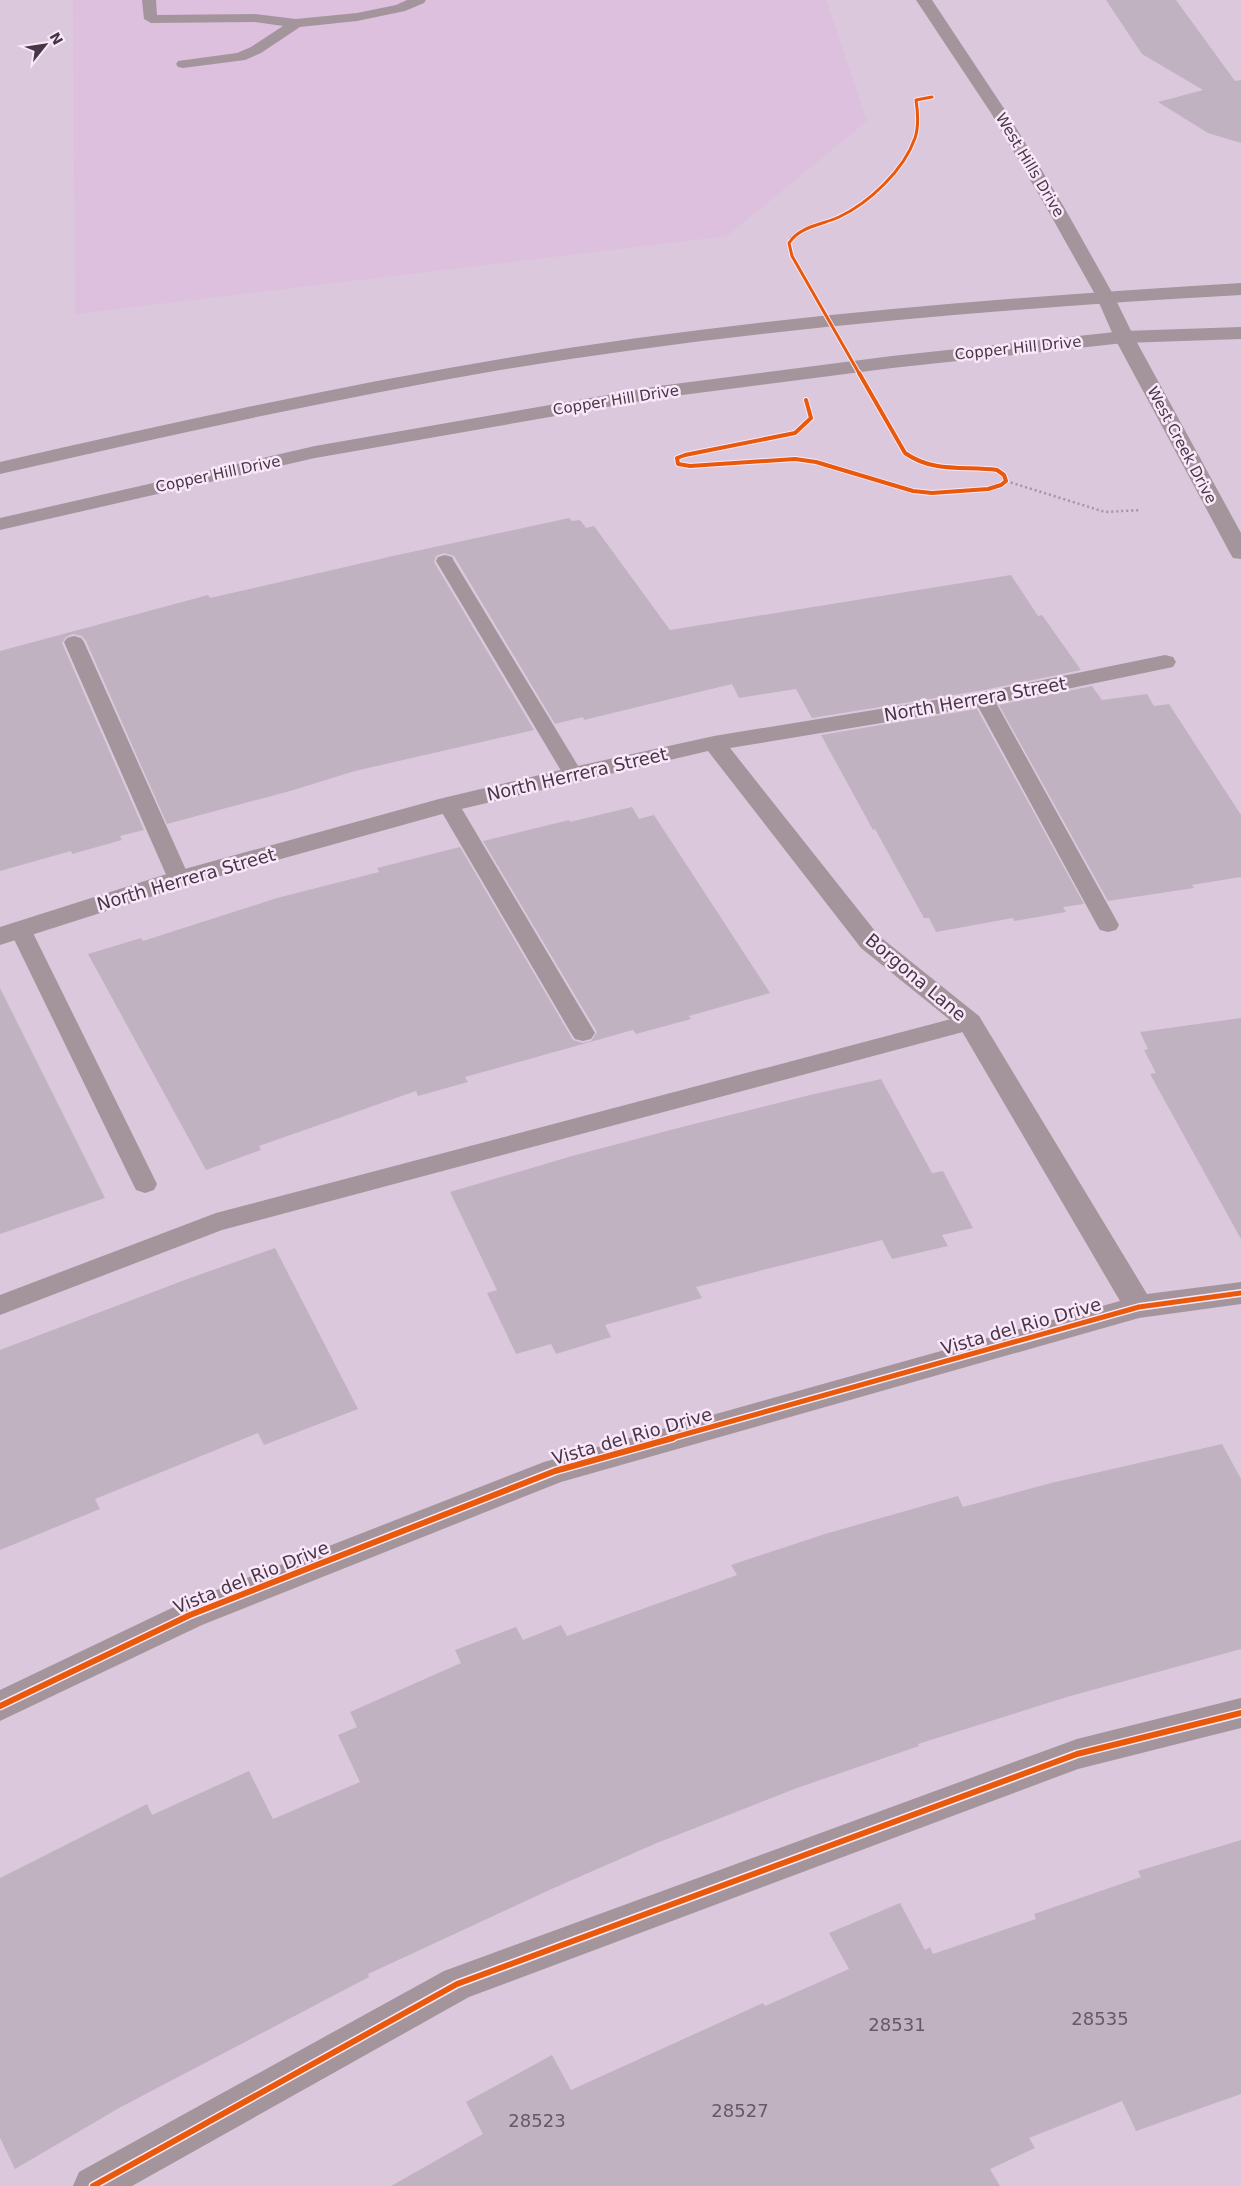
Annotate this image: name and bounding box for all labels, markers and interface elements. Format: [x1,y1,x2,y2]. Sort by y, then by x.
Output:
north arrow [20,20,70,70]
text: N [46,29,66,48]
street label: West Hills Drive [992,110,1068,220]
street label: Copper Hill Drive [954,332,1082,364]
street label: Copper Hill Drive [552,381,680,419]
street label: West Creek Drive [1144,383,1220,507]
street label: Copper Hill Drive [154,452,282,496]
street label: North Herrera Street [882,673,1068,725]
street label: North Herrera Street [485,743,669,805]
street label: North Herrera Street [94,843,278,915]
street label: Borgona Lane [862,929,970,1025]
street label: Vista del Rio Drive [939,1293,1103,1359]
street label: Vista del Rio Drive [550,1403,714,1469]
street label: Vista del Rio Drive [170,1536,332,1618]
house number: 28535 [1071,2008,1129,2029]
house number: 28531 [868,2014,926,2035]
house number: 28527 [711,2100,769,2121]
house number: 28523 [508,2110,566,2131]

